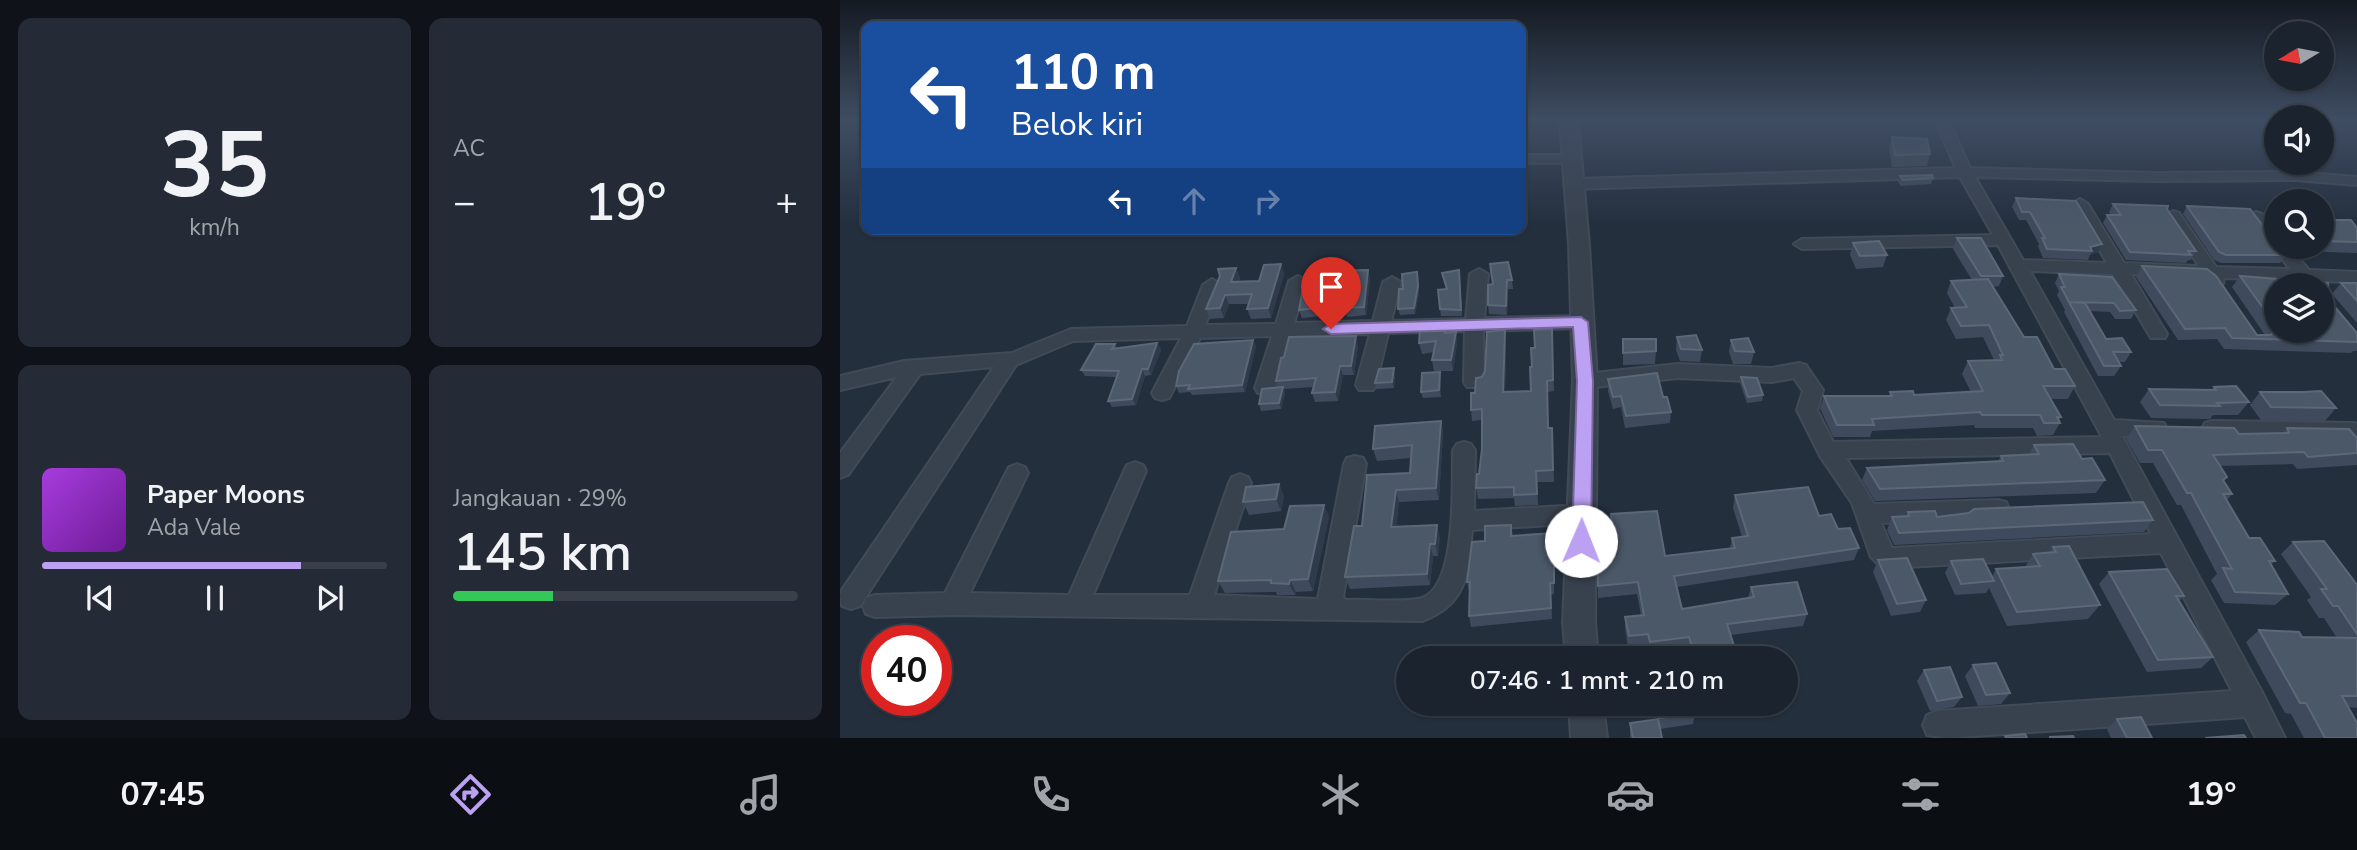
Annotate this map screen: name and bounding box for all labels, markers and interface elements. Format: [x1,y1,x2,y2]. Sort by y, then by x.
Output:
north arrow [2264,21,2334,91]
map controls [2264,21,2334,343]
text: 110 m [1011,39,1155,106]
icon: left [896,49,987,140]
text: Belok kiri [1011,103,1143,146]
text: 35 [160,104,269,228]
button: sound [2264,105,2334,175]
text: AC [453,133,485,164]
text: 19° [585,167,666,238]
text: − [453,177,476,228]
text: + [775,177,798,228]
icon: left [1102,182,1140,220]
icon: ahead [1175,182,1213,220]
icon: right [1248,182,1286,220]
button: search [2264,189,2334,259]
text: km/h [189,212,240,243]
pin [1301,257,1361,329]
icon: arrive [1312,268,1350,306]
button: layers [2264,273,2334,343]
text: Paper Moons [147,477,305,512]
text: Jangkauan · 29% [453,483,627,514]
position arrow [1544,504,1618,578]
text: Ada Vale [147,512,241,543]
text: 145 km [453,517,632,588]
icon: previous [81,579,119,617]
icon: pause [196,579,234,617]
icon: next [311,579,349,617]
speed limit sign: 40 [861,625,952,716]
text: 07:46 · 1 mnt · 210 m [1470,663,1724,698]
icon: directions [446,770,495,819]
icon: music [736,770,785,819]
icon: phone [1026,770,1075,819]
icon: climate [1316,770,1365,819]
icon: car [1606,770,1655,819]
icon: filters [1896,770,1945,819]
text: 07:45 [120,773,205,816]
text: 19° [2186,773,2236,816]

